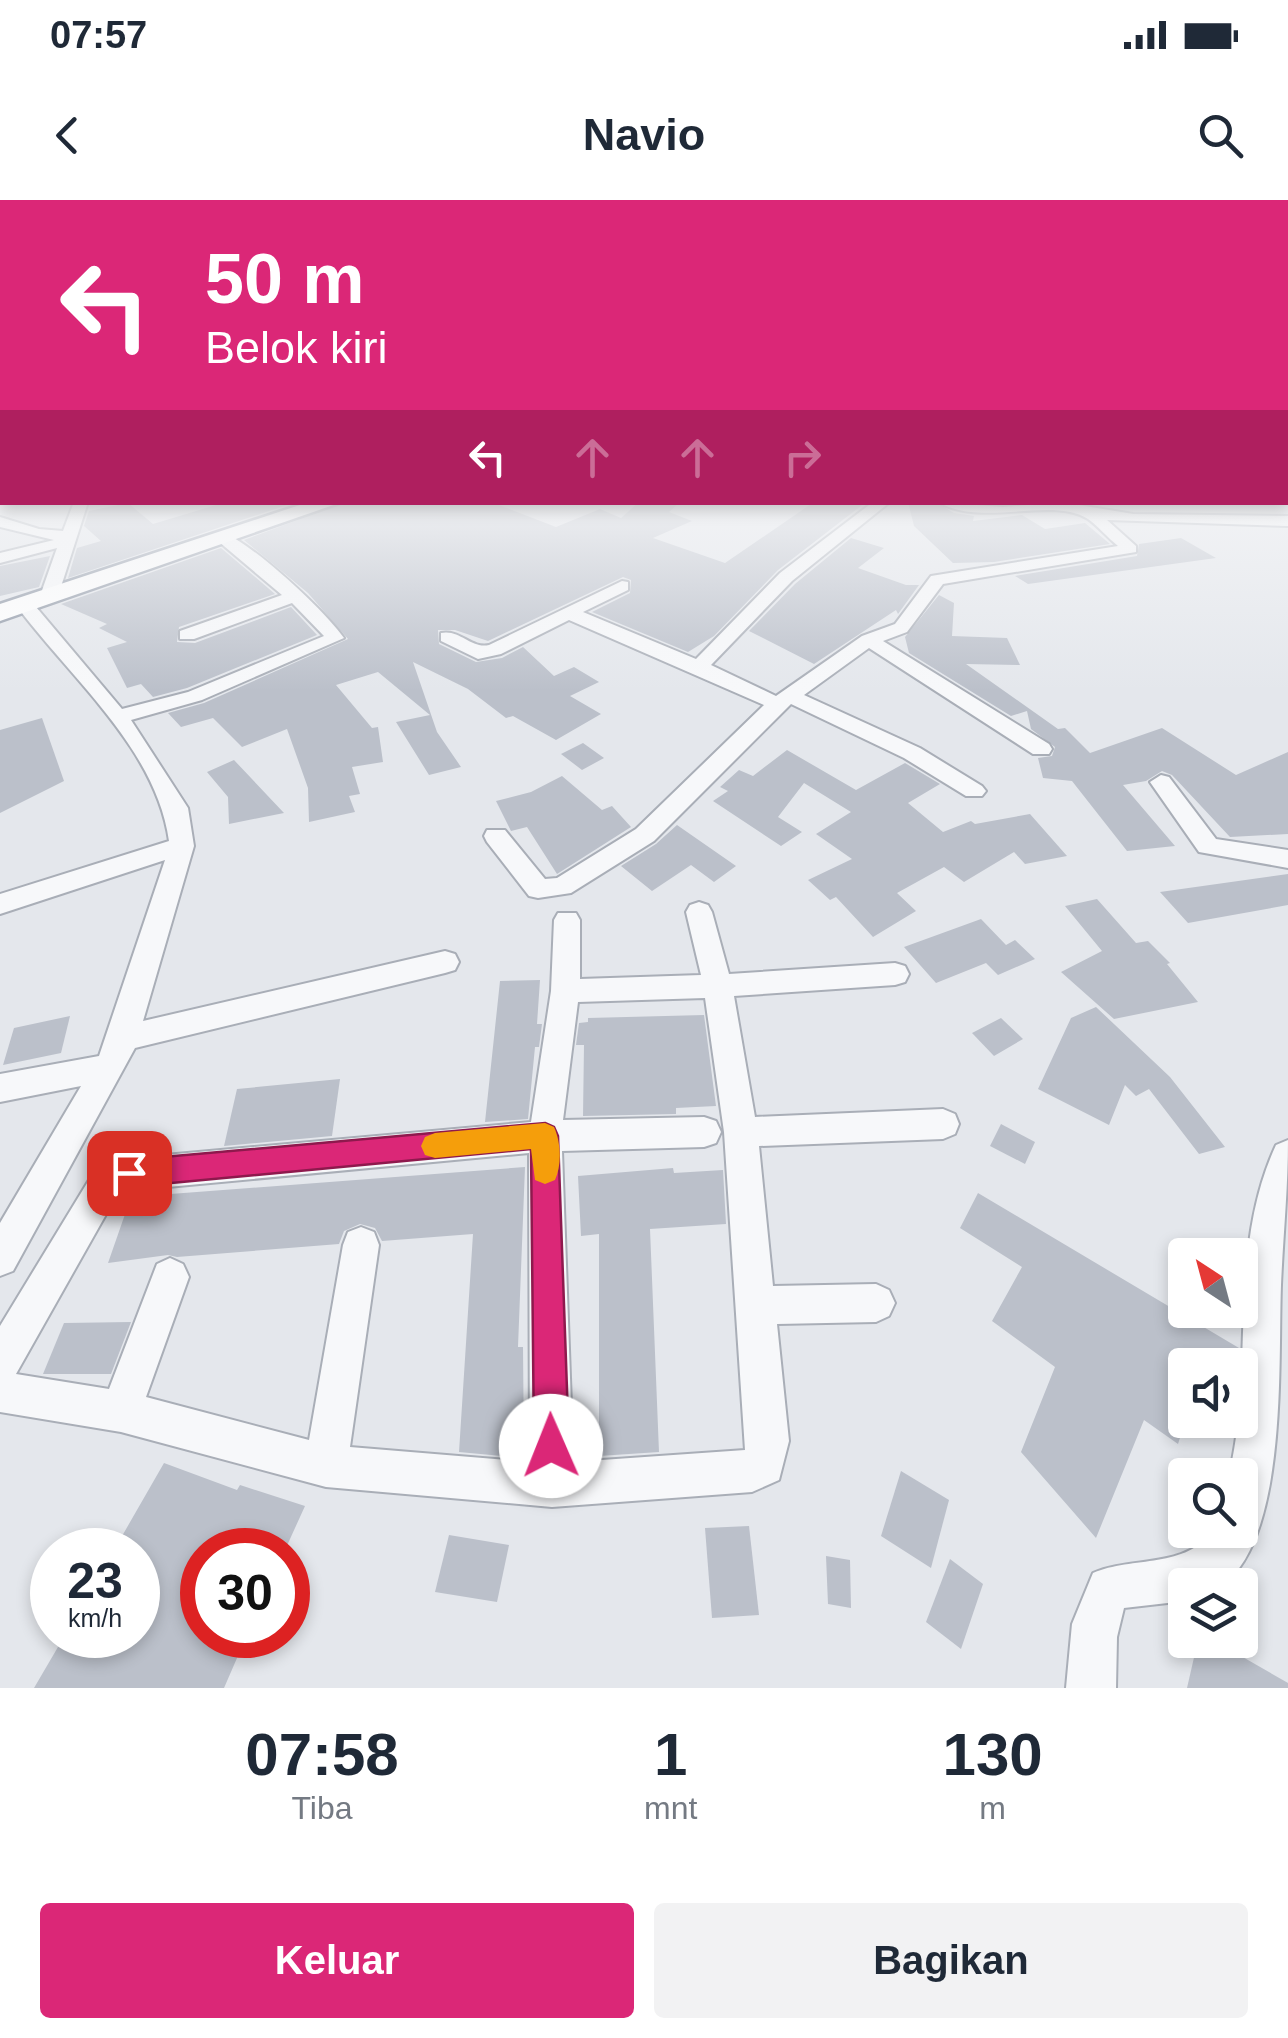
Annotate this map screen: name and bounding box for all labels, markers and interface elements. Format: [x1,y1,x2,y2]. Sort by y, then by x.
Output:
text: 07:57 [50,14,147,56]
icon: back [40,108,95,163]
icon: search [1193,108,1248,163]
text: Navio [583,109,705,160]
icon: left [40,240,170,370]
text: 50 m [205,240,365,318]
text: Belok kiri [205,322,388,373]
icon: left [460,430,515,485]
icon: ahead [565,430,620,485]
icon: ahead [670,430,725,485]
icon: right [775,430,830,485]
pin [87,1131,172,1216]
icon: arrive [102,1146,157,1201]
north arrow [1168,1238,1258,1328]
map controls [1168,1238,1258,1658]
button: sound [1168,1348,1258,1438]
position arrow [499,1394,603,1498]
button: search [1168,1458,1258,1548]
speed limit sign: 30 [180,1528,310,1658]
text: 23 [67,1553,123,1609]
button: layers [1168,1568,1258,1658]
text: km/h [68,1604,122,1632]
text: 07:58 [245,1721,399,1788]
text: 1 [654,1721,687,1788]
text: 130 [943,1721,1043,1788]
text: Tiba [291,1790,353,1826]
text: mnt [644,1790,697,1826]
text: m [979,1790,1006,1826]
button: Keluar [40,1903,634,2018]
button: Bagikan [654,1903,1248,2018]

